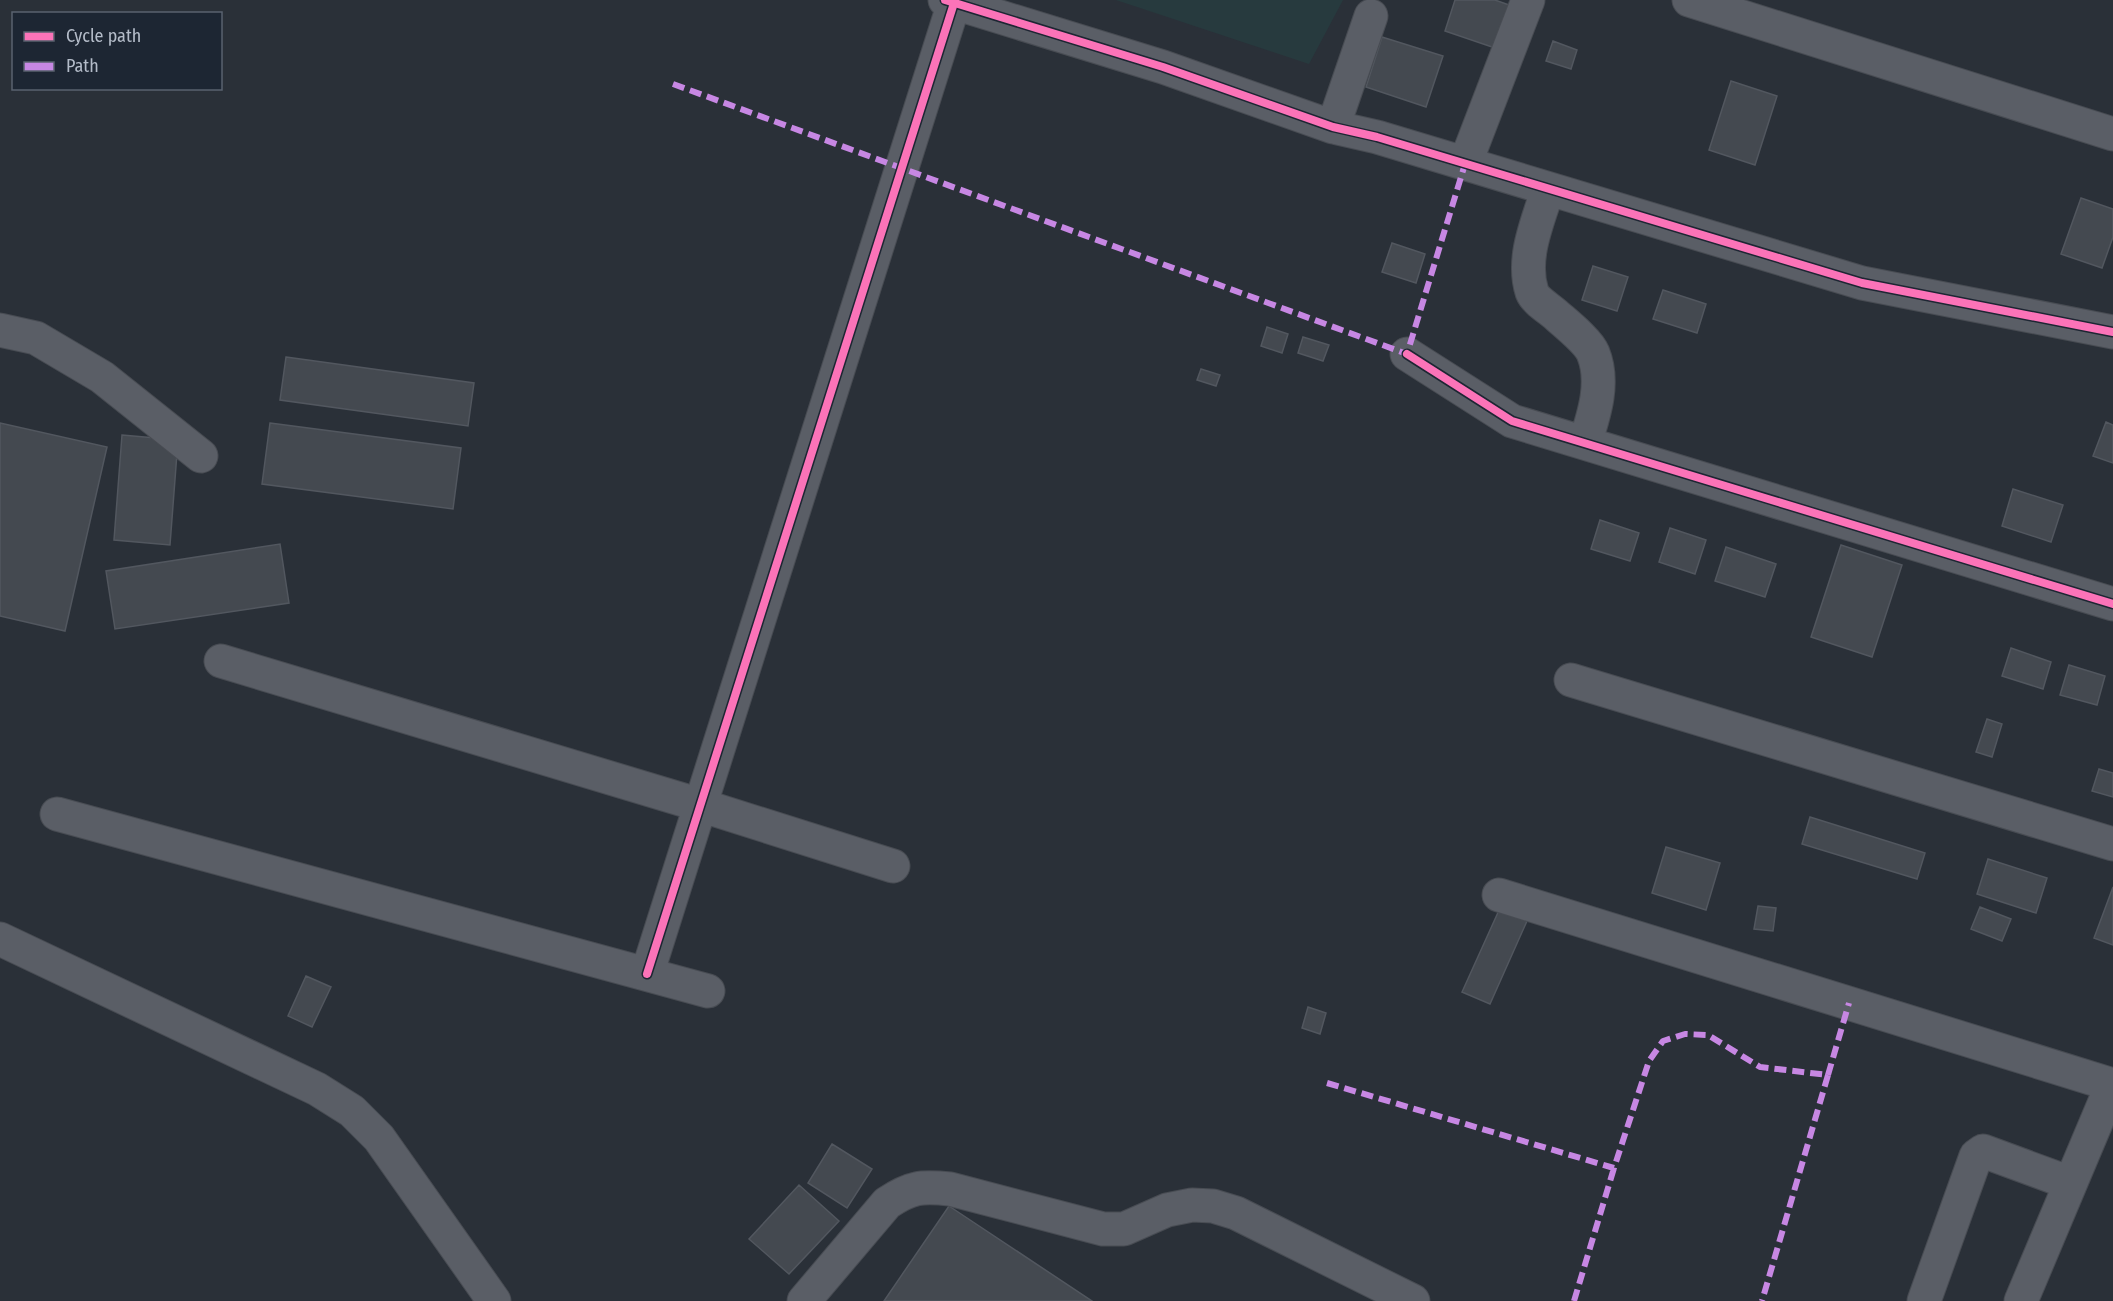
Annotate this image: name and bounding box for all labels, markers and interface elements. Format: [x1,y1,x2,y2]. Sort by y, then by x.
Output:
legend [12,12,222,90]
text: Cycle path [66,25,141,47]
text: Path [66,55,99,77]

